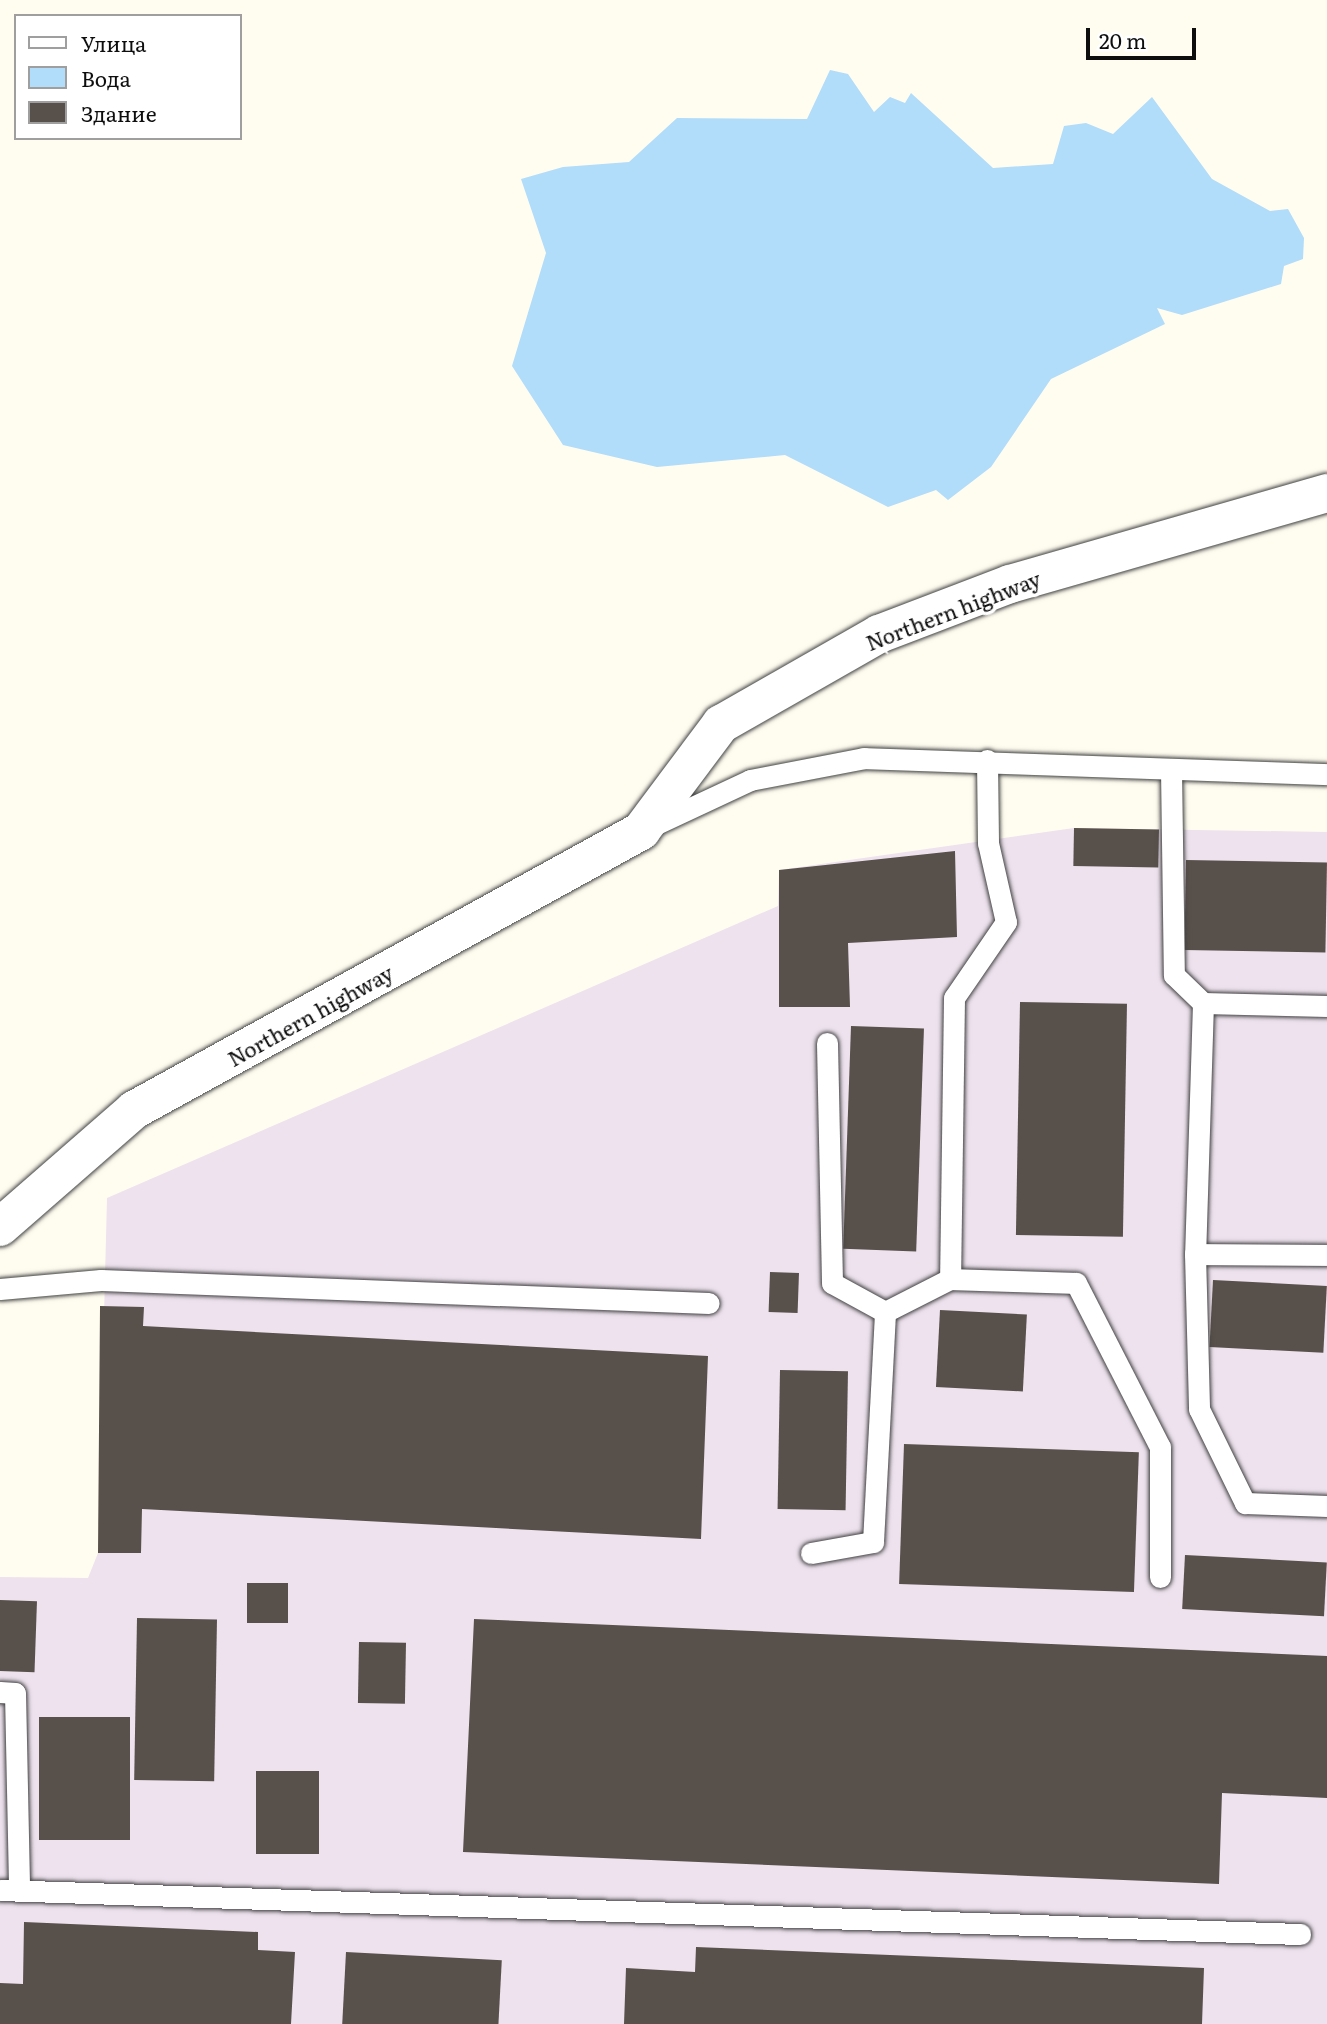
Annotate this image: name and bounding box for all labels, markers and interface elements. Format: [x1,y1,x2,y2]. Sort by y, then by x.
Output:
legend [14,14,242,140]
scale bar [1089,14,1199,58]
text: 20 m [1099,24,1146,55]
text: Улица [81,27,146,58]
text: Вода [81,62,131,93]
text: Здание [81,97,157,128]
street label: Northern highway [862,565,1044,655]
street label: Northern highway [223,959,397,1071]

